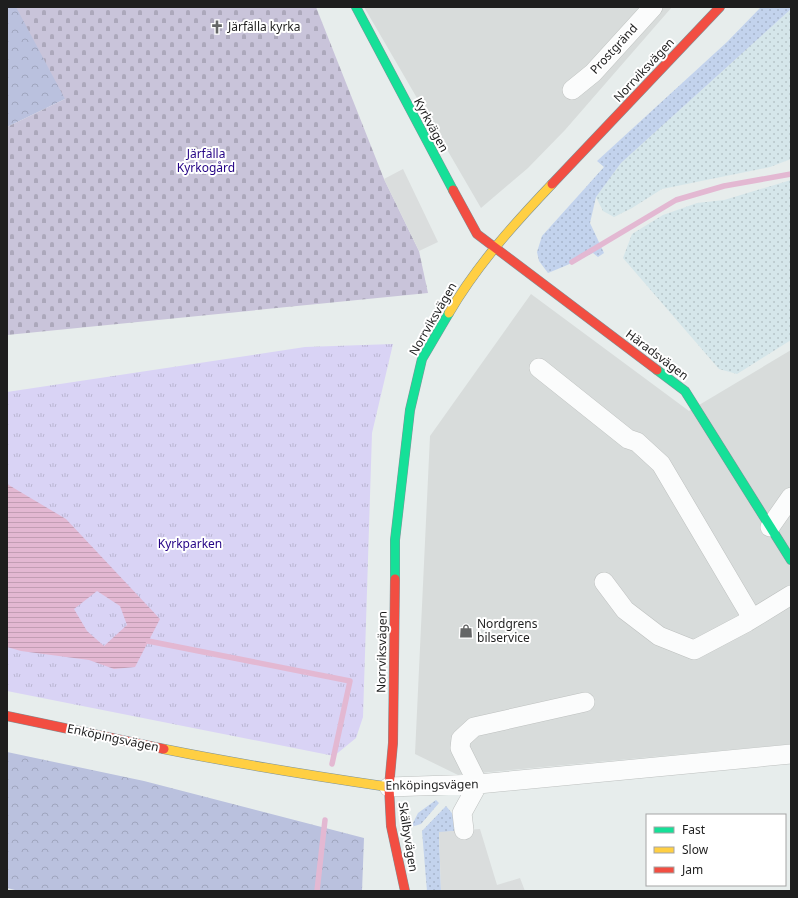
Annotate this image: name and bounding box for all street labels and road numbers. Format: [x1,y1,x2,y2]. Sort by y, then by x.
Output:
street label: Prostgränd [586,20,641,77]
street label: Norrviksvägen [609,34,678,105]
street label: Kyrkvägen [410,95,453,155]
street label: Norrviksvägen [405,279,460,359]
street label: Häradsvägen [622,325,692,384]
street label: Norrviksvägen [372,611,391,693]
street label: Enköpingsvägen [66,720,160,756]
street label: Enköpingsvägen [385,775,479,794]
street label: Skälbyvägen [395,801,422,873]

